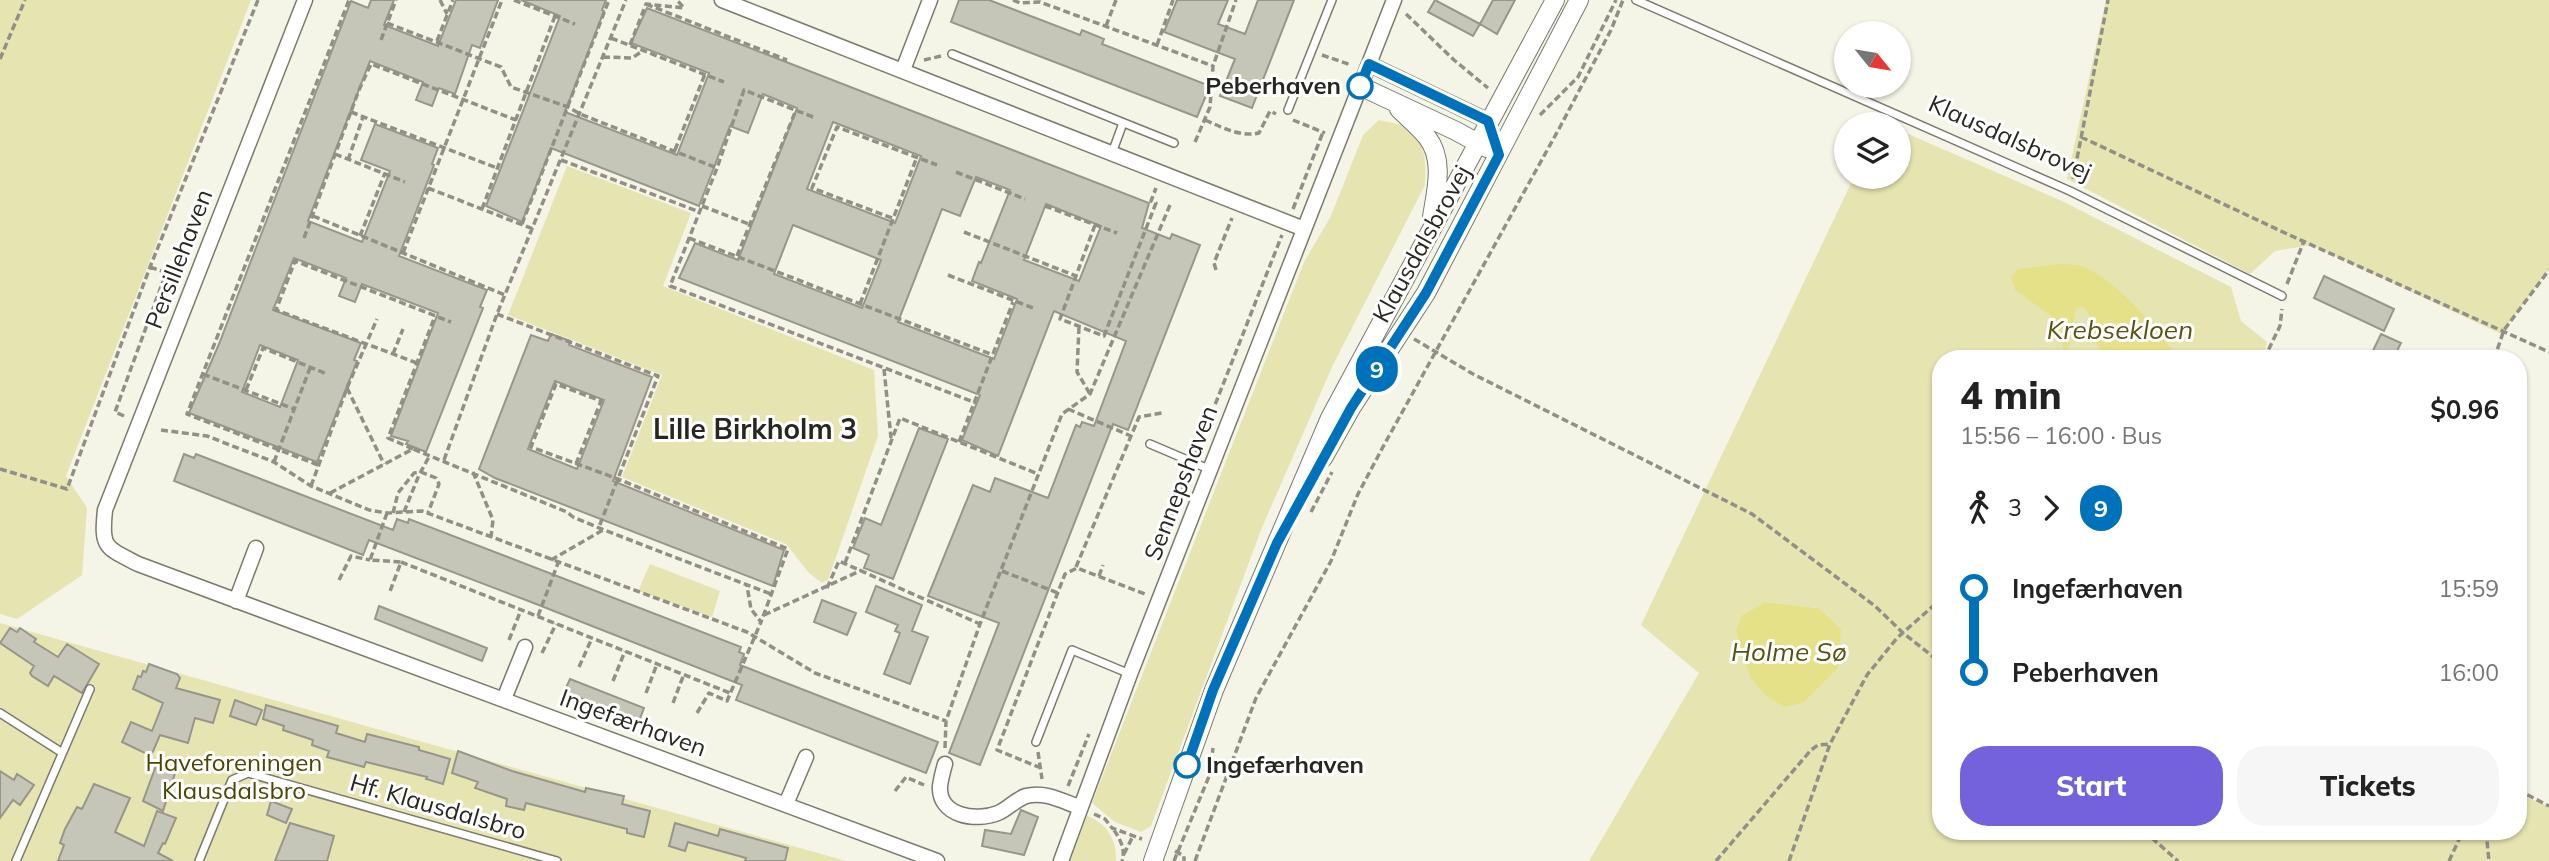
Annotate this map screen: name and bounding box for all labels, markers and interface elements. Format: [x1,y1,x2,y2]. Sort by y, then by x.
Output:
north arrow [1834,21,1911,98]
map controls [1834,21,1911,189]
place label: Peberhaven [1205,70,1341,100]
marker: Peberhaven [1347,73,1373,99]
street label: Klausdalsbrovej [1924,88,2097,186]
button: layers [1834,112,1911,189]
street label: Klausdalsbrovej [1366,160,1477,327]
street label: Persillehaven [138,185,218,333]
water label: Krebsekloen [2047,313,2193,346]
line badge: 9 [1354,346,1400,392]
text: 9 [1370,354,1384,384]
text: 4 min [1960,371,2062,419]
text: $0.96 [2430,393,2499,426]
street label: Sennepshaven [1137,401,1223,564]
district label: Lille Birkholm 3 [653,411,857,446]
text: 15:56 – 16:00 · Bus [1960,421,2162,450]
icon: walk [1960,489,1998,527]
icon: forward [2032,489,2070,527]
text: 3 [2008,493,2022,522]
text: 9 [2094,493,2108,523]
text: Ingefærhaven [2012,572,2183,605]
text: 15:59 [2439,574,2499,603]
water label: Holme Sø [1731,635,1847,668]
text: Peberhaven [2012,656,2159,689]
text: 16:00 [2439,658,2499,687]
street label: Ingefærhaven [556,682,711,762]
button: Start [1960,746,2223,826]
button: Tickets [2237,746,2499,826]
park label: Haveforeningen Klausdalsbro [146,747,322,805]
place label: Ingefærhaven [1206,749,1364,779]
marker: Ingefærhaven [1174,752,1200,778]
street label: Hf. Klausdalsbro [347,767,530,846]

